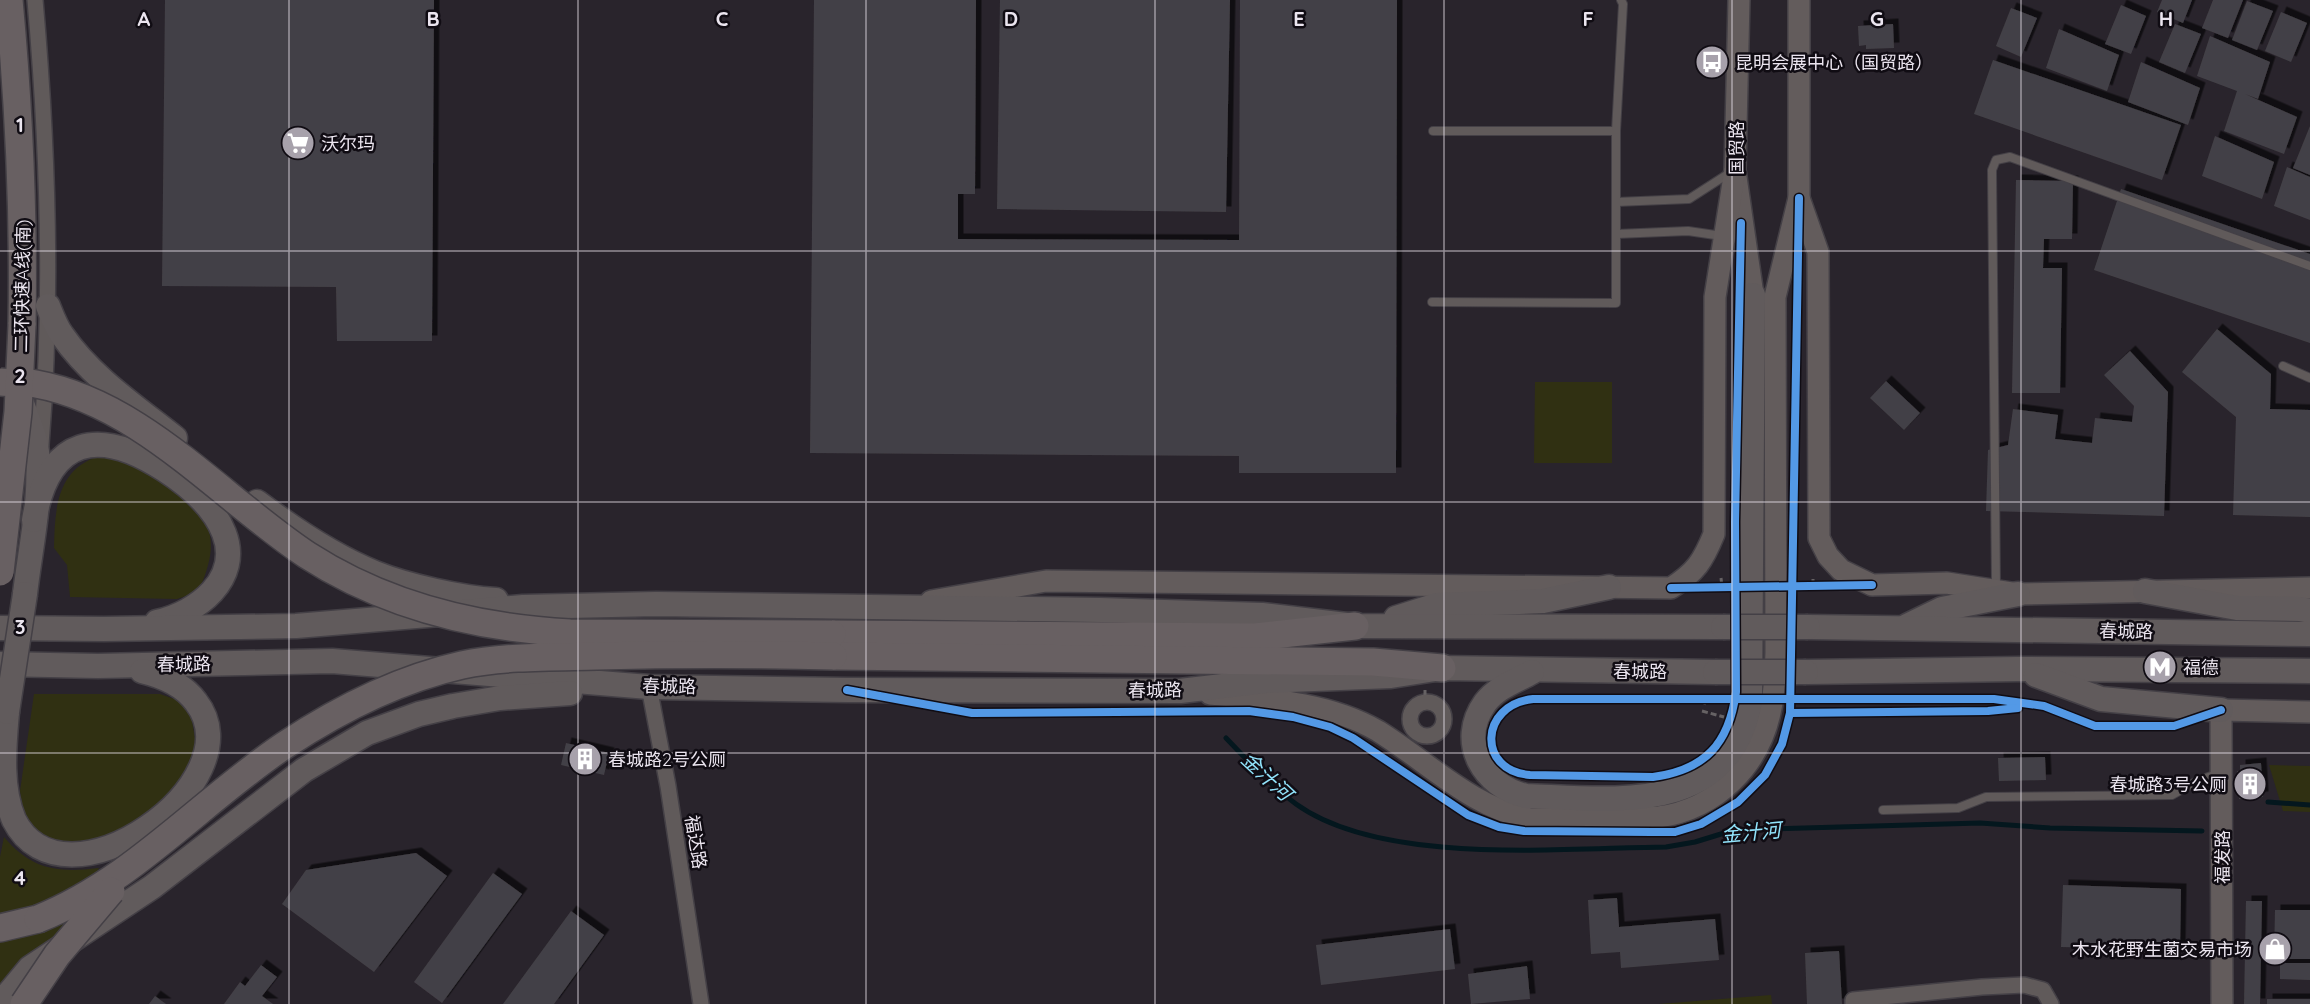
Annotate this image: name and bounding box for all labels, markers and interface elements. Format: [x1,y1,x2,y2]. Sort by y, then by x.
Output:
text: A [138,6,151,31]
text: B [426,6,440,31]
text: C [716,6,729,31]
text: D [1004,6,1018,31]
text: E [1293,6,1305,31]
text: F [1582,6,1594,31]
text: G [1870,6,1884,31]
text: H [2159,6,2173,31]
bus stop icon: 昆明会展中心（国贸路） [1694,44,1730,80]
place label: 昆明会展中心（国贸路） [1735,51,1933,74]
text: 1 [16,112,24,137]
street label: 国贸路 [1725,121,1748,175]
supermarket icon: 沃尔玛 [280,125,316,161]
place label: 沃尔玛 [321,132,375,155]
street label: 二环快速A线(南) [9,219,35,353]
text: 2 [14,363,26,388]
text: 3 [15,614,25,639]
street label: 春城路 [2099,619,2153,643]
metro station icon: 福德 [2142,649,2178,685]
street label: 春城路 [157,652,211,676]
place label: 福德 [2183,656,2219,679]
street label: 春城路 [1613,660,1667,683]
street label: 春城路 [642,674,696,698]
street label: 春城路 [1128,678,1182,702]
building icon: 春城路2号公厕 [567,741,603,777]
water label: 金汁河 [1237,746,1300,808]
place label: 春城路2号公厕 [608,748,726,771]
building icon: 春城路3号公厕 [2232,766,2268,802]
place label: 春城路3号公厕 [2110,773,2227,796]
street label: 福达路 [680,814,712,870]
water label: 金汁河 [1720,817,1786,847]
street label: 福发路 [2211,830,2234,884]
text: 4 [14,865,26,890]
shop icon: 木水花野生菌交易市场 [2257,931,2293,967]
place label: 木水花野生菌交易市场 [2072,938,2252,961]

